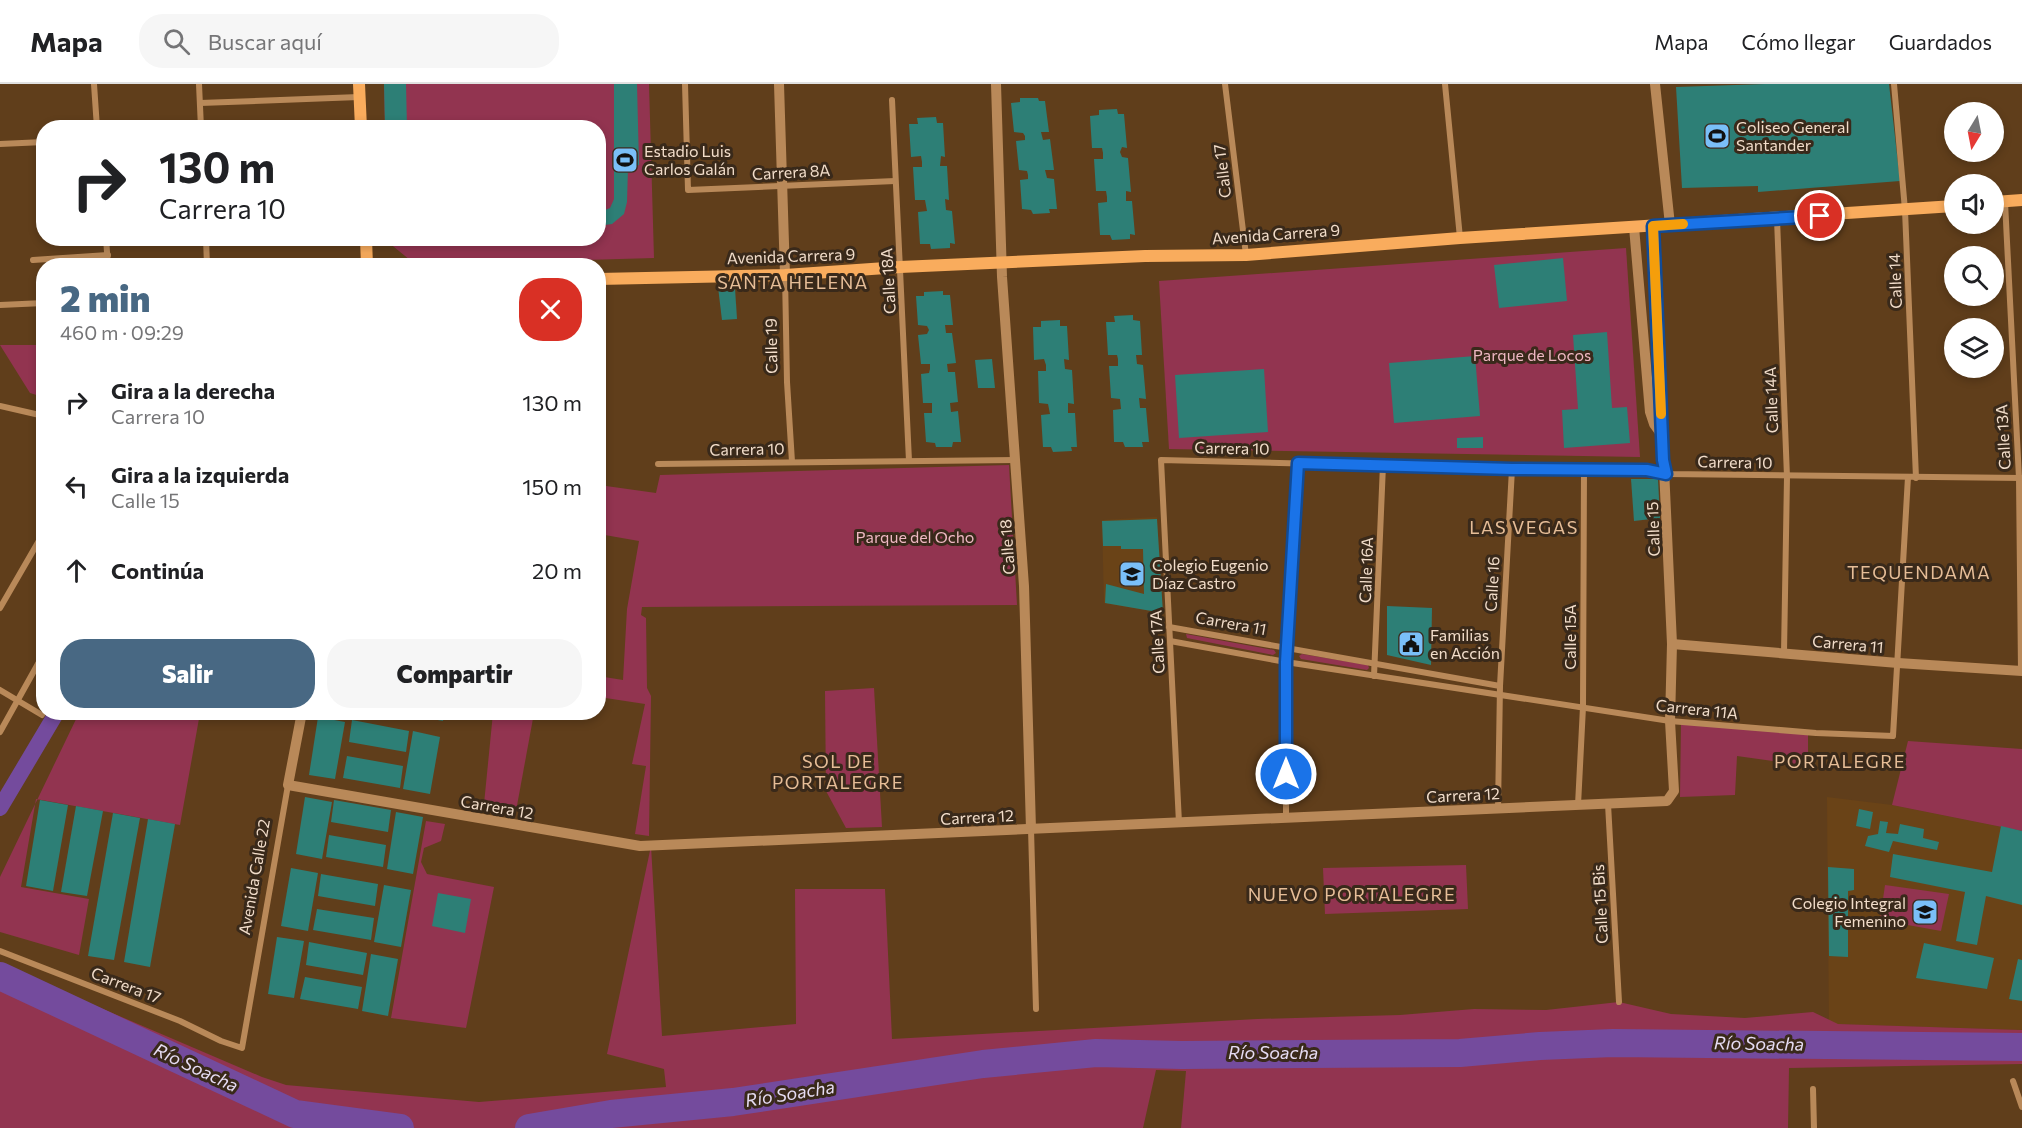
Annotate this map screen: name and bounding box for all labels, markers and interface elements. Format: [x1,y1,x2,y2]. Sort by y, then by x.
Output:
search box [139,14,559,68]
text: Mapa [30,24,103,58]
icon: search [160,25,193,58]
text: Buscar aquí [208,28,322,55]
text: Mapa [1654,29,1709,54]
text: Cómo llegar [1742,29,1856,54]
text: Guardados [1889,29,1992,54]
north arrow [1944,102,2004,162]
map controls [1944,102,2004,378]
place label: Coliseo General Santander [1736,117,1849,154]
sports icon: Coliseo General Santander [1702,121,1732,151]
text: 130 m [159,140,275,192]
place label: Estadio Luis Carlos Galán [644,141,735,178]
street label: Calle 17 [1209,143,1234,199]
icon: right [60,144,138,222]
sports icon: Estadio Luis Carlos Galán [610,145,640,175]
street label: Carrera 8A [751,160,831,183]
button: sound [1944,174,2004,234]
pin [1794,190,1845,241]
text: Carrera 10 [159,192,286,225]
icon: arrive [1803,199,1836,232]
street label: Avenida Carrera 9 [1211,220,1341,247]
street label: Avenida Carrera 9 [726,244,855,267]
button: search [1944,246,2004,306]
street label: Calle 18A [876,247,899,315]
street label: Calle 14 [1884,253,1905,309]
district label: SANTA HELENA [717,271,869,293]
text: 2 min [60,275,150,319]
button: close [519,278,582,341]
street label: Calle 19 [761,318,780,374]
button: layers [1944,318,2004,378]
text: 460 m · 09:29 [60,320,184,344]
park label: Parque de Locos [1473,345,1591,364]
street label: Calle 14A [1760,366,1781,434]
text: Gira a la derecha [111,377,275,404]
icon: right [60,386,93,419]
text: 130 m [522,389,582,416]
text: Carrera 10 [111,404,205,428]
street label: Calle 13A [1991,404,2014,470]
street label: Carrera 10 [1194,437,1270,458]
street label: Carrera 10 [709,438,785,459]
street label: Carrera 10 [1697,451,1773,472]
text: Gira a la izquierda [111,461,289,488]
icon: left [60,470,93,503]
text: 150 m [522,473,582,500]
text: Calle 15 [111,488,180,512]
street label: Calle 15 [1642,501,1663,557]
district label: LAS VEGAS [1469,516,1579,538]
street label: Calle 18 [995,519,1018,575]
park label: Parque del Ocho [856,527,974,546]
street label: Calle 16A [1355,537,1376,603]
icon: ahead [60,554,93,587]
place label: Colegio Eugenio Díaz Castro [1152,555,1269,592]
street label: Calle 16 [1481,556,1502,612]
text: Continúa [111,557,204,584]
text: 20 m [532,557,582,584]
school or university icon: Colegio Eugenio Díaz Castro [1117,559,1147,589]
district label: TEQUENDAMA [1847,561,1991,583]
street label: Calle 15A [1560,604,1579,670]
street label: Carrera 11 [1194,607,1268,638]
street label: Calle 17A [1145,610,1168,674]
place label: Familias en Acción [1430,625,1500,662]
public building icon: Familias en Acción [1396,629,1426,659]
street label: Carrera 11 [1812,631,1885,656]
button: Salir [60,639,315,708]
button: Compartir [327,639,582,708]
street label: Carrera 11A [1655,695,1739,722]
position arrow [1254,742,1318,806]
district label: SOL DE PORTALEGRE [772,750,904,793]
district label: PORTALEGRE [1774,750,1906,772]
street label: Carrera 12 [1426,783,1500,806]
street label: Carrera 12 [459,791,535,822]
street label: Carrera 12 [940,805,1014,828]
street label: Avenida Calle 22 [234,817,273,936]
street label: Calle 15 Bis [1588,864,1611,944]
district label: NUEVO PORTALEGRE [1248,883,1456,905]
place label: Colegio Integral Femenino [1792,893,1906,930]
school or university icon: Colegio Integral Femenino [1910,897,1940,927]
street label: Carrera 17 [89,963,164,1007]
water label: Río Soacha [1714,1031,1804,1055]
water label: Río Soacha [151,1038,242,1096]
water label: Río Soacha [1228,1041,1318,1063]
water label: Río Soacha [744,1075,836,1111]

